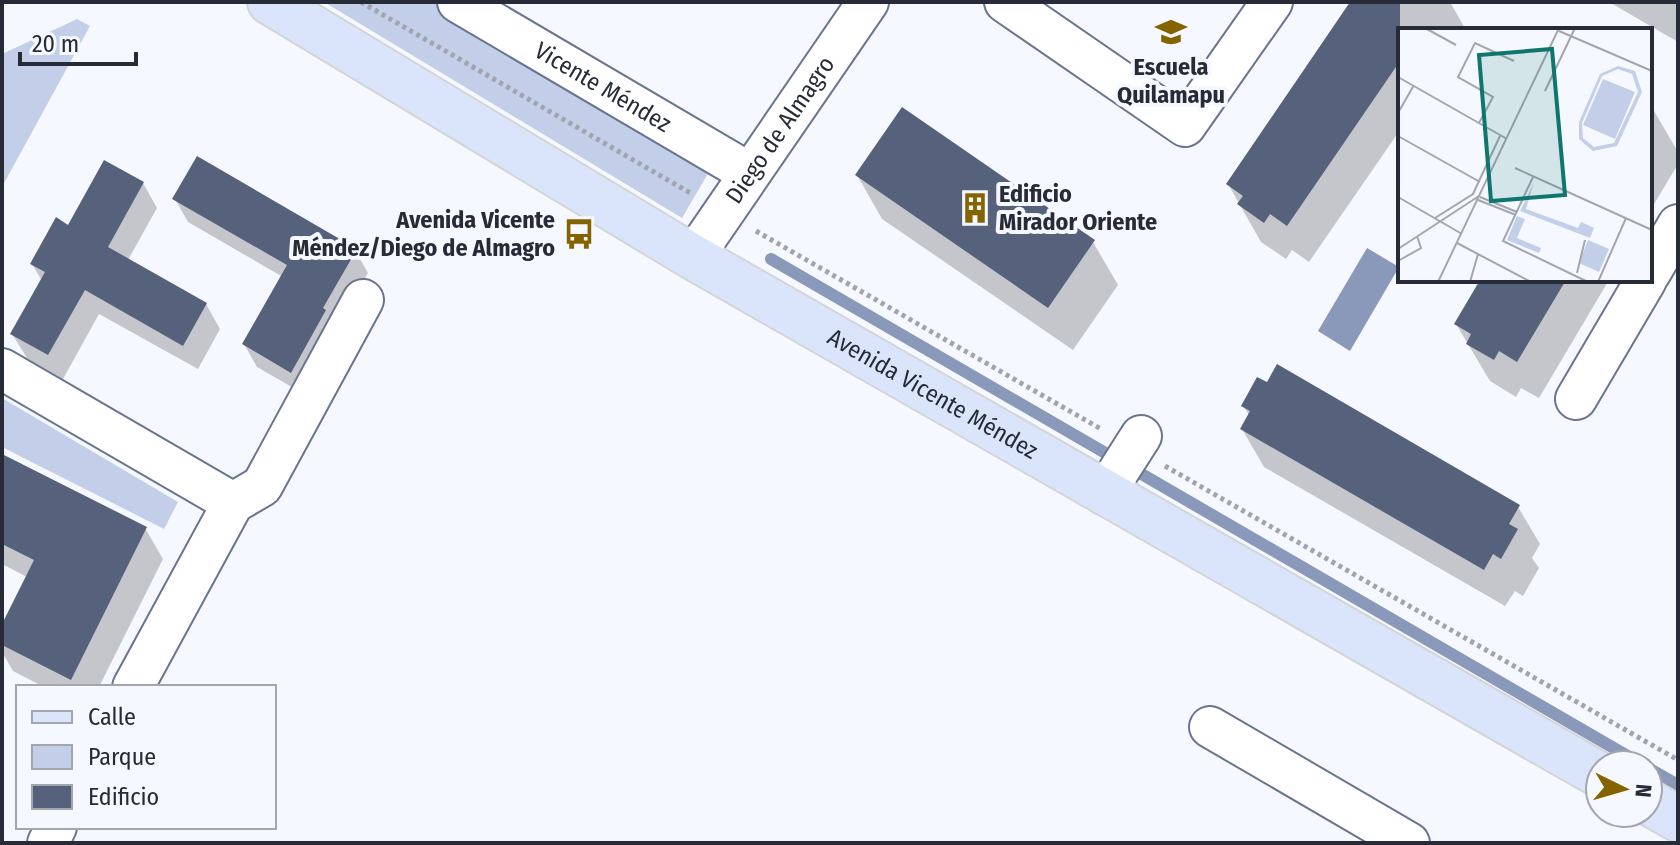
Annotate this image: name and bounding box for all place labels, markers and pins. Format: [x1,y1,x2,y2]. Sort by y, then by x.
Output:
school or university icon: Escuela Quilamapu [1154,15,1188,49]
place label: Escuela Quilamapu [1117,53,1225,109]
place label: Edificio Mirador Oriente [999,180,1157,236]
building icon: Edificio Mirador Oriente [958,191,992,225]
place label: Avenida Vicente Méndez/Diego de Almagro [292,206,555,262]
bus stop icon: Avenida Vicente Méndez/Diego de Almagro [562,217,596,251]

